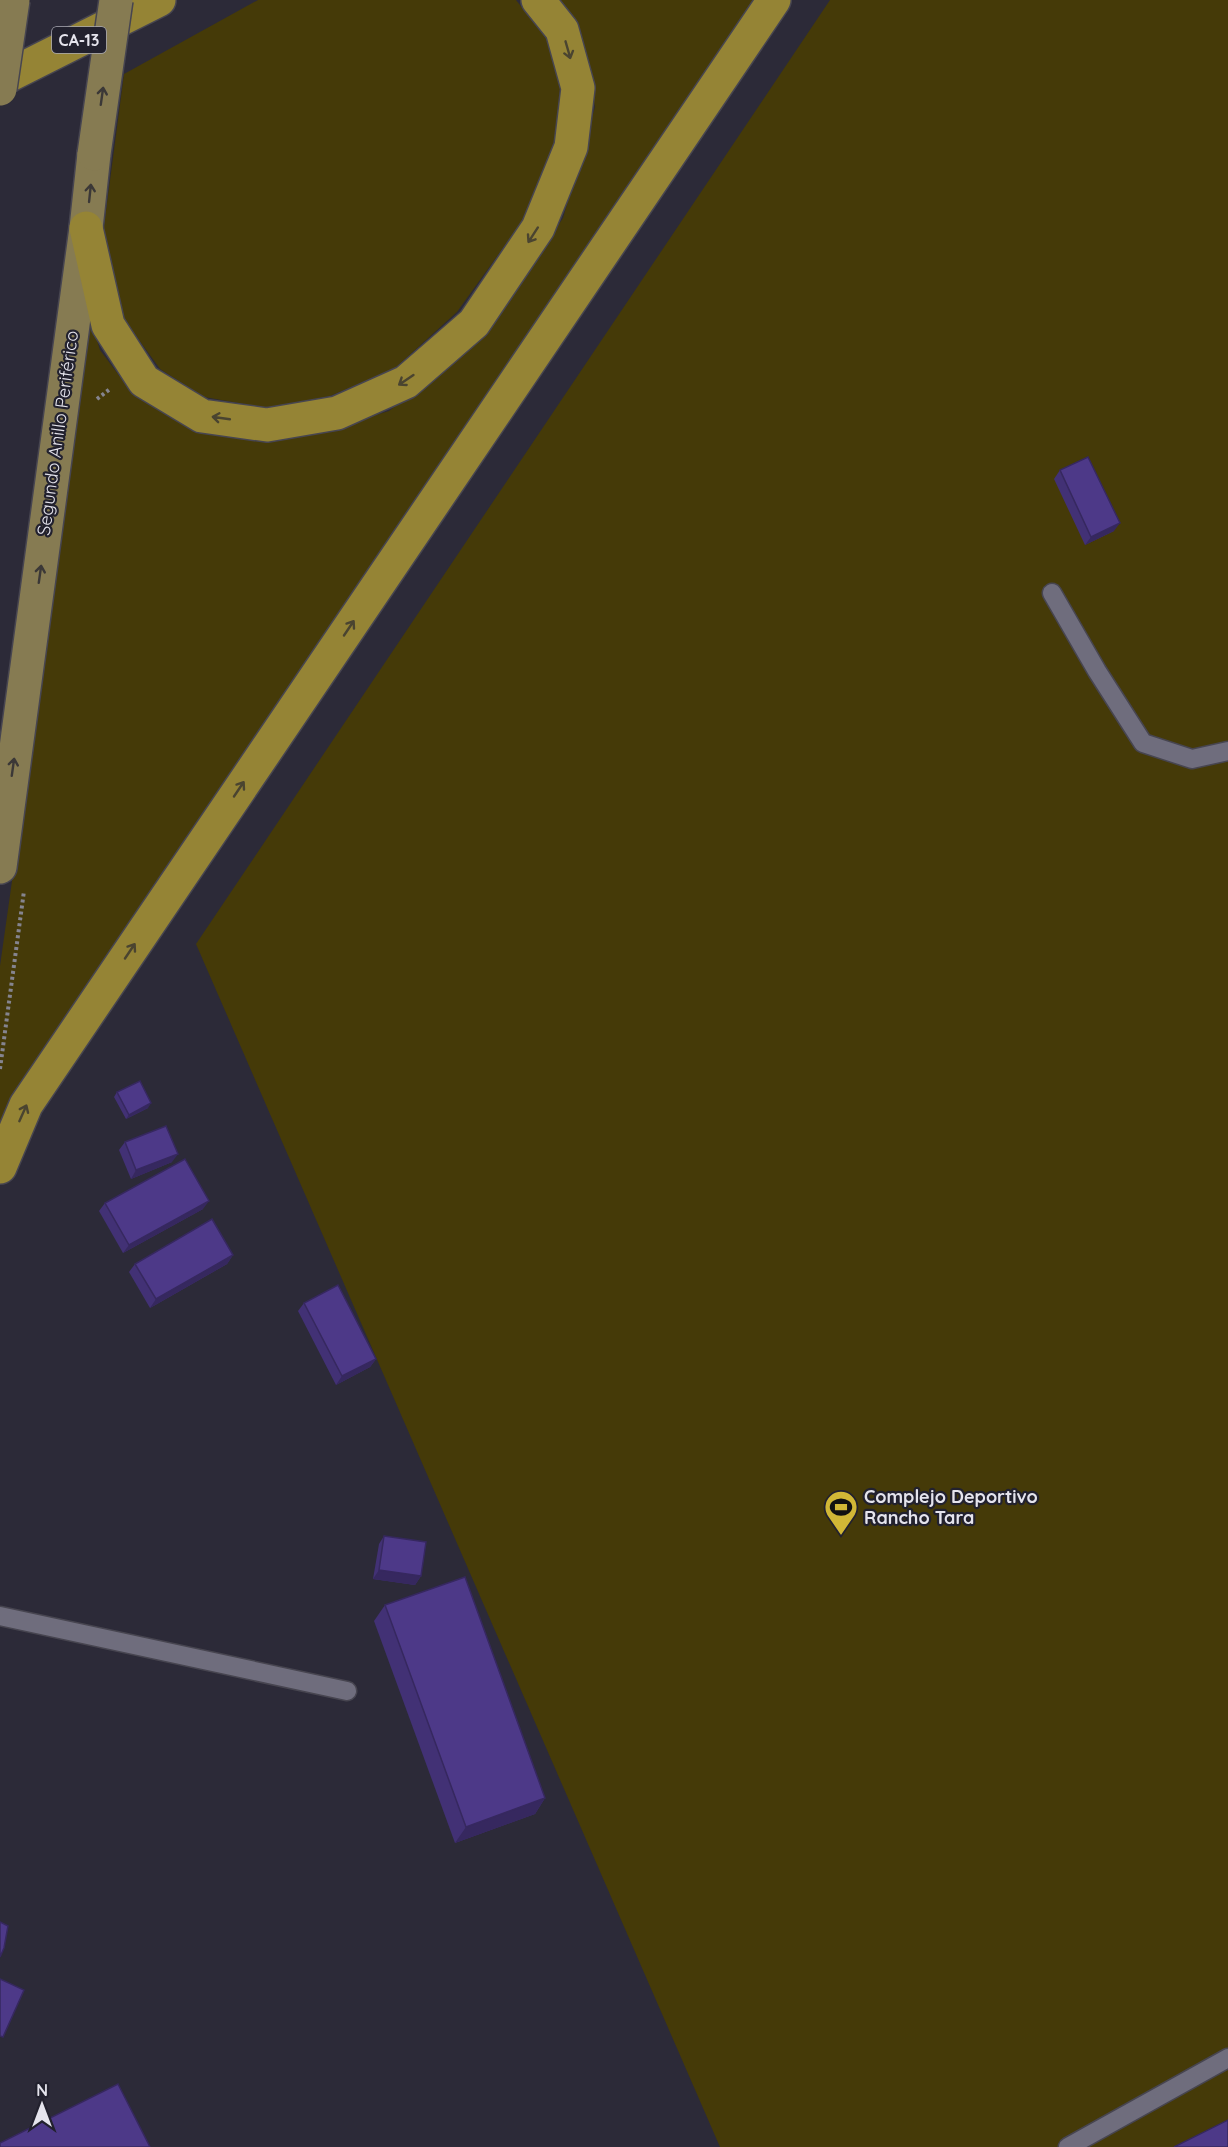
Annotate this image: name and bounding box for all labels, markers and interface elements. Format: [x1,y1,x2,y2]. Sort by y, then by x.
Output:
road number: CA-13 [52,27,106,53]
one-way arrow [562,40,574,59]
one-way arrow [97,87,108,107]
one-way arrow [85,184,96,204]
one-way arrow [527,226,539,242]
street label: Segundo Anillo Periférico [32,329,83,537]
one-way arrow [399,374,415,386]
one-way arrow [211,413,231,424]
one-way arrow [34,565,45,584]
one-way arrow [343,620,355,636]
one-way arrow [8,758,19,778]
one-way arrow [234,781,246,798]
one-way arrow [124,943,136,959]
one-way arrow [17,1105,29,1123]
place label: Complejo Deportivo Rancho Tara [864,1485,1038,1529]
sports icon: Complejo Deportivo Rancho Tara [823,1489,859,1536]
north arrow [12,2075,72,2135]
text: N [36,2080,48,2100]

